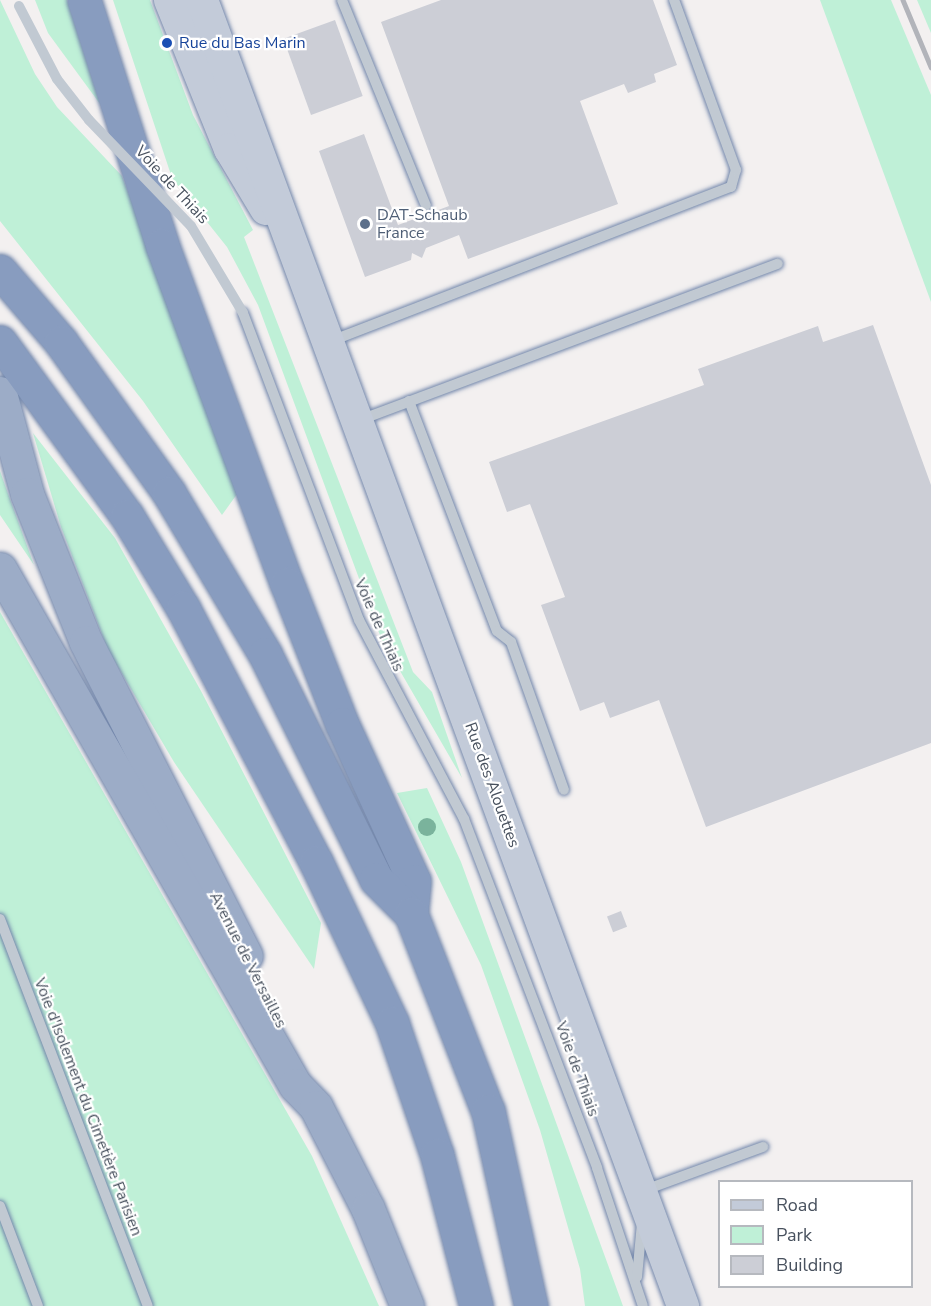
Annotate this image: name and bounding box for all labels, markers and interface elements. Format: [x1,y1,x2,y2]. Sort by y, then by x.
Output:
place label: Rue du Bas Marin [179,33,306,53]
marker: Rue du Bas Marin [160,36,174,50]
street label: Voie de Thiais [131,142,213,228]
place label: DAT-Schaub France [377,205,468,243]
marker: DAT-Schaub France [358,217,372,231]
street label: Voie de Thiais [350,576,408,674]
street label: Rue des Alouettes [460,720,524,850]
street label: Avenue de Versailles [205,889,291,1031]
street label: Voie d'Isolement du Cimetière Parisien [30,975,146,1239]
street label: Voie de Thiais [551,1019,603,1119]
legend [718,1180,913,1288]
text: Road [776,1193,818,1217]
text: Park [776,1223,812,1247]
text: Building [776,1253,843,1277]

